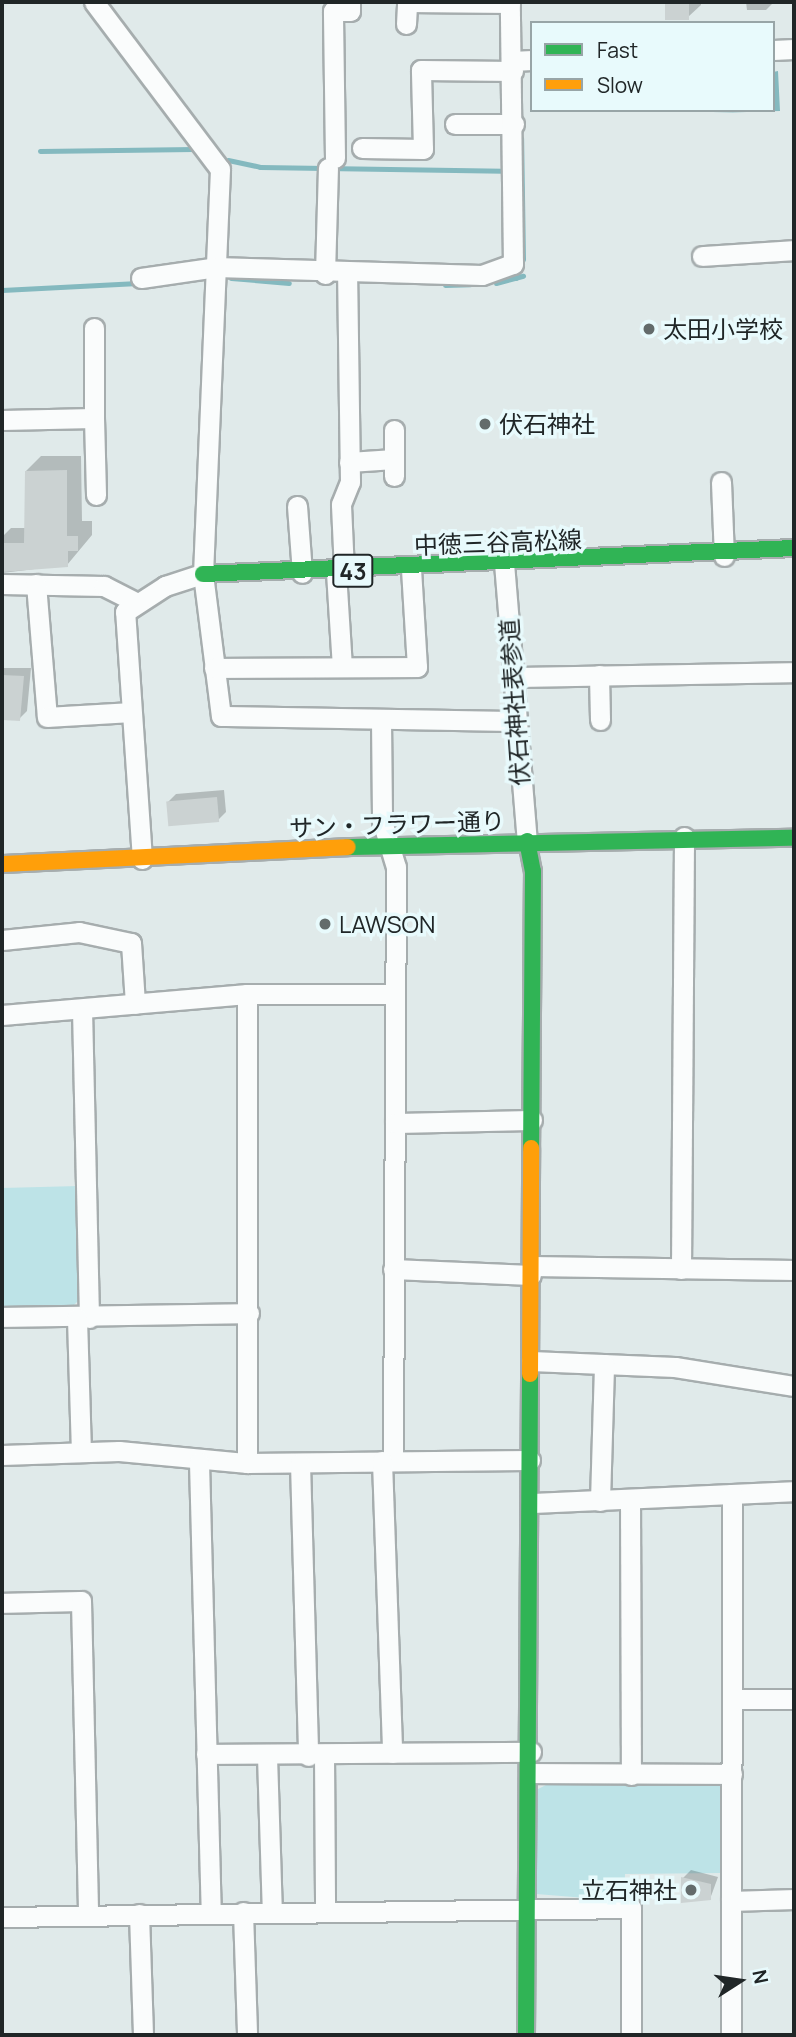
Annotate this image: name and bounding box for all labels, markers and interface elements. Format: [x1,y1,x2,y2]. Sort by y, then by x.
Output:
legend [530,21,775,112]
text: Fast [597,36,638,64]
text: Slow [597,71,643,99]
place label: 太田小学校 [663,315,783,343]
marker: 太田小学校 [641,321,657,337]
place label: 伏石神社 [499,410,595,438]
marker: 伏石神社 [477,416,493,432]
street label: 中徳三谷高松線 [414,525,582,559]
road number: 43 [332,552,374,590]
street label: 伏石神社表参道 [494,617,534,787]
street label: サン・フラワー通り [289,806,505,842]
place label: LAWSON [339,910,435,938]
marker: LAWSON [317,916,333,932]
place label: 立石神社 [581,1876,677,1904]
marker: 立石神社 [683,1882,699,1898]
north arrow [705,1946,775,2016]
text: N [746,1967,775,1986]

